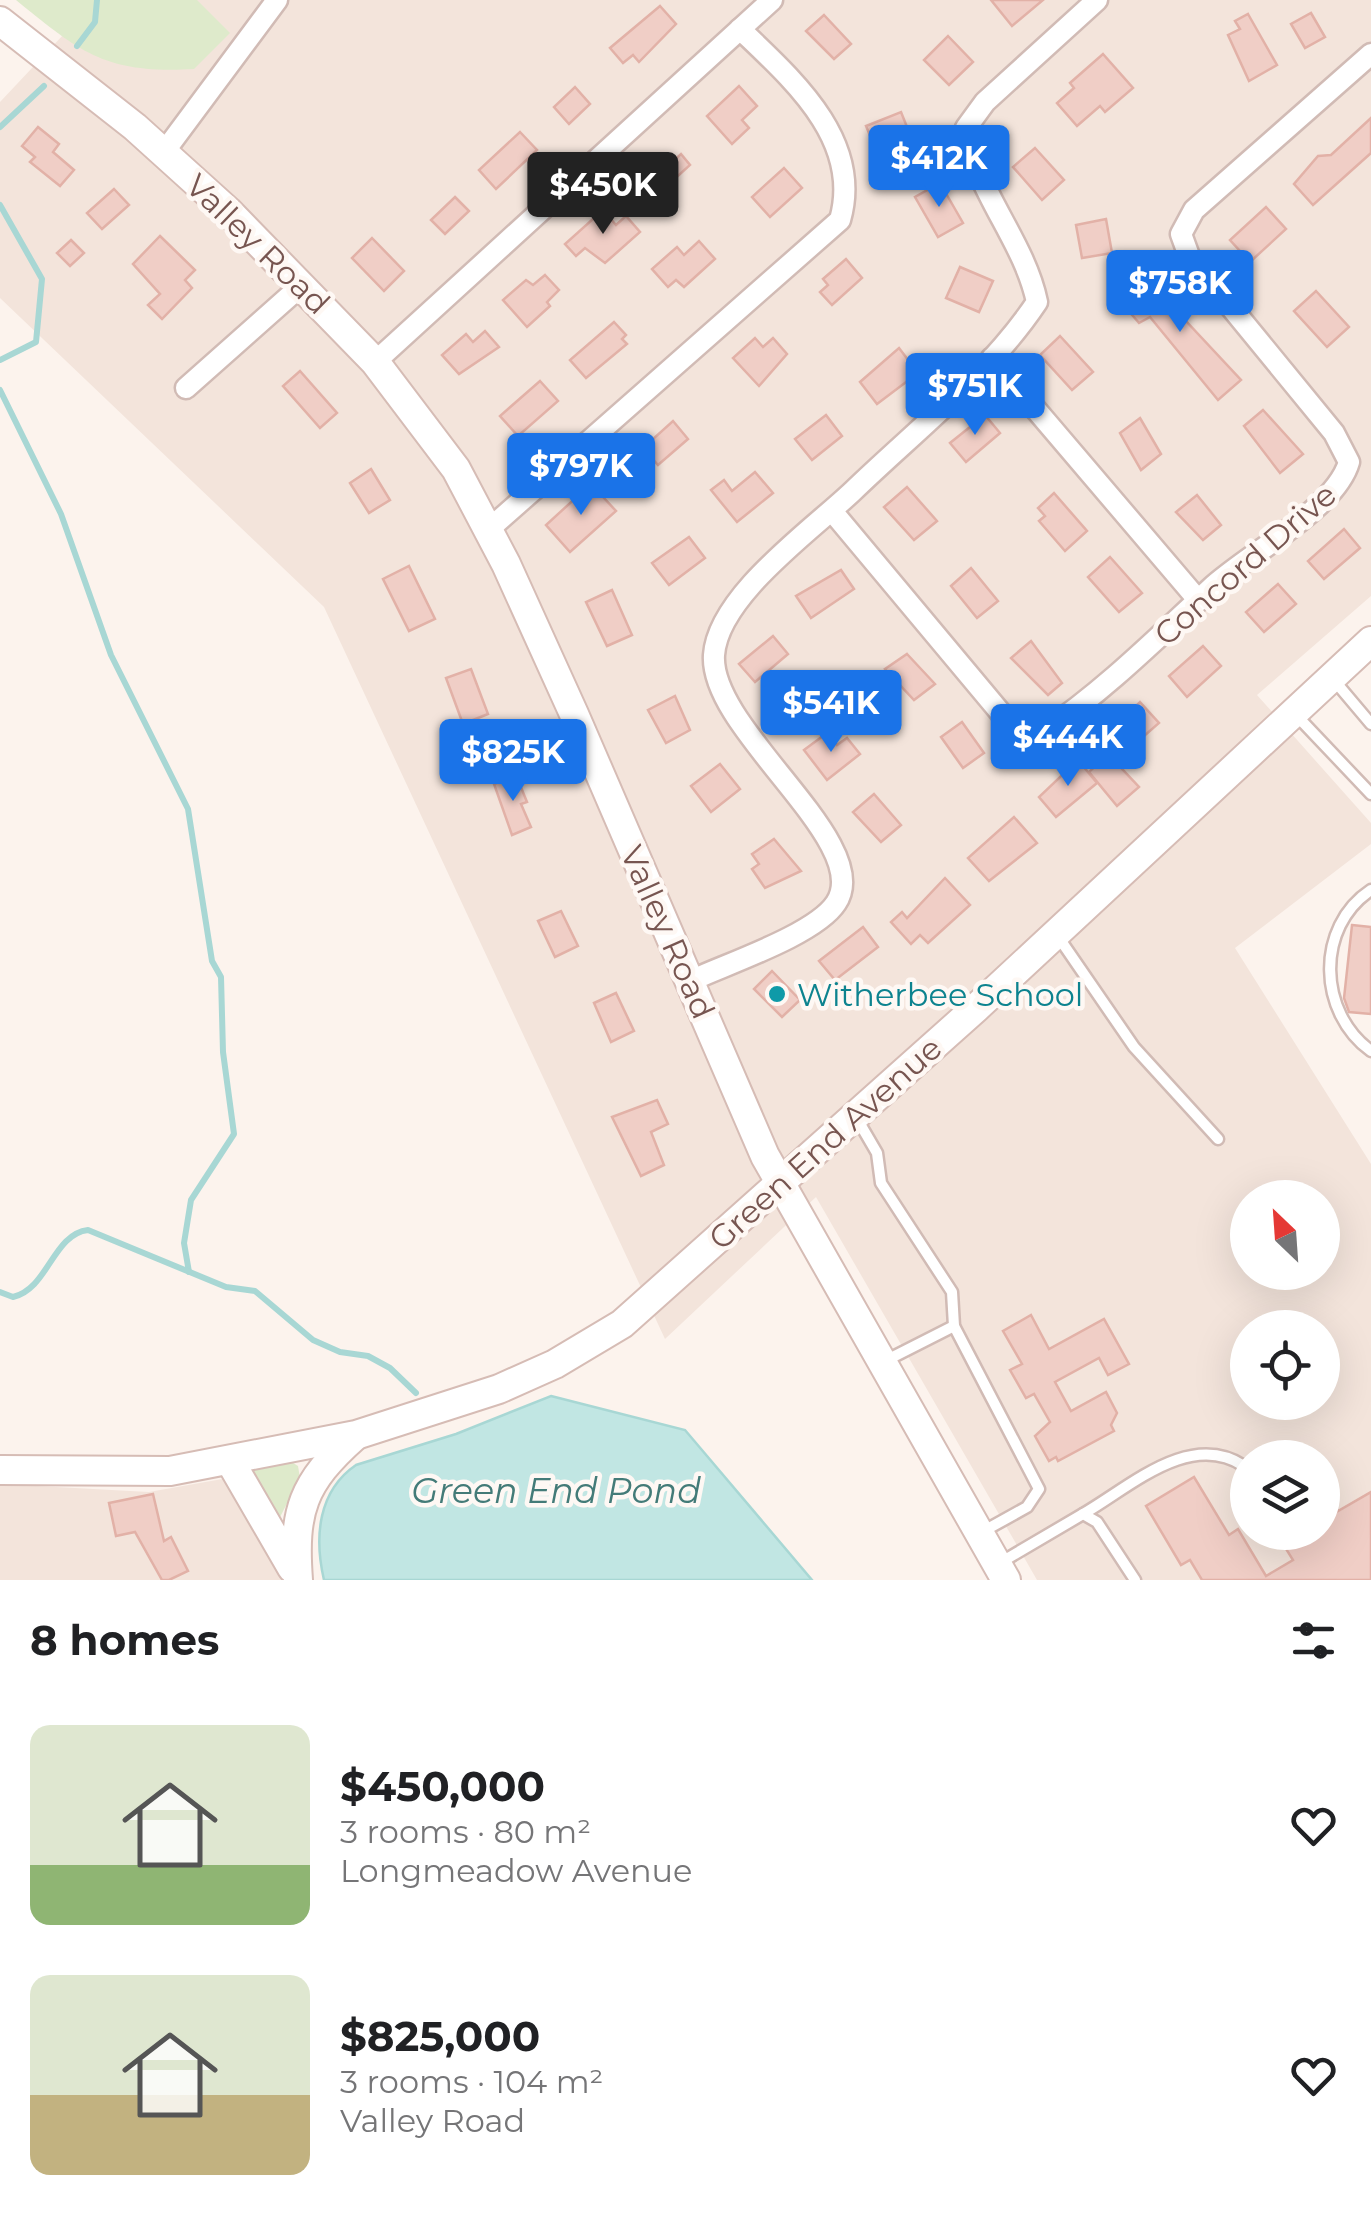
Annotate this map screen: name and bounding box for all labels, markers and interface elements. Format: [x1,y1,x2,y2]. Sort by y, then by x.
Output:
pin: $412K [869,125,1009,210]
text: $412K [890,138,988,177]
pin: $450K [533,152,673,237]
text: $450K [549,165,657,204]
street label: Valley Road [178,166,338,322]
pin: $758K [1110,250,1250,335]
text: $758K [1128,263,1232,302]
pin: $751K [905,353,1045,438]
text: $751K [928,366,1022,405]
pin: $797K [511,433,651,518]
text: $797K [529,446,633,485]
street label: Concord Drive [1146,475,1344,653]
pin: $541K [761,670,901,755]
text: $541K [783,683,879,722]
pin: $444K [998,704,1138,789]
text: $444K [1013,717,1123,756]
pin: $825K [443,719,583,804]
text: $825K [461,732,565,771]
street label: Valley Road [613,839,723,1025]
place label: Witherbee School [797,975,1083,1014]
marker: Witherbee School [766,983,788,1005]
street label: Green End Avenue [701,1028,949,1258]
north arrow [1230,1180,1340,1290]
map controls [1230,1180,1340,1550]
button: locate [1230,1310,1340,1420]
button: layers [1230,1440,1340,1550]
water label: Green End Pond [411,1469,701,1512]
icon: filters [1286,1613,1341,1668]
text: 8 homes [30,1614,219,1666]
text: $450,000 [340,1760,545,1812]
icon: home [110,1765,230,1885]
icon: heart [1286,1798,1341,1853]
text: 3 rooms · 80 m² [340,1812,591,1851]
text: Longmeadow Avenue [340,1851,692,1890]
text: $825,000 [340,2010,540,2062]
icon: home [110,2015,230,2135]
icon: heart [1286,2048,1341,2103]
text: 3 rooms · 104 m² [340,2062,603,2101]
text: Valley Road [340,2101,525,2140]

